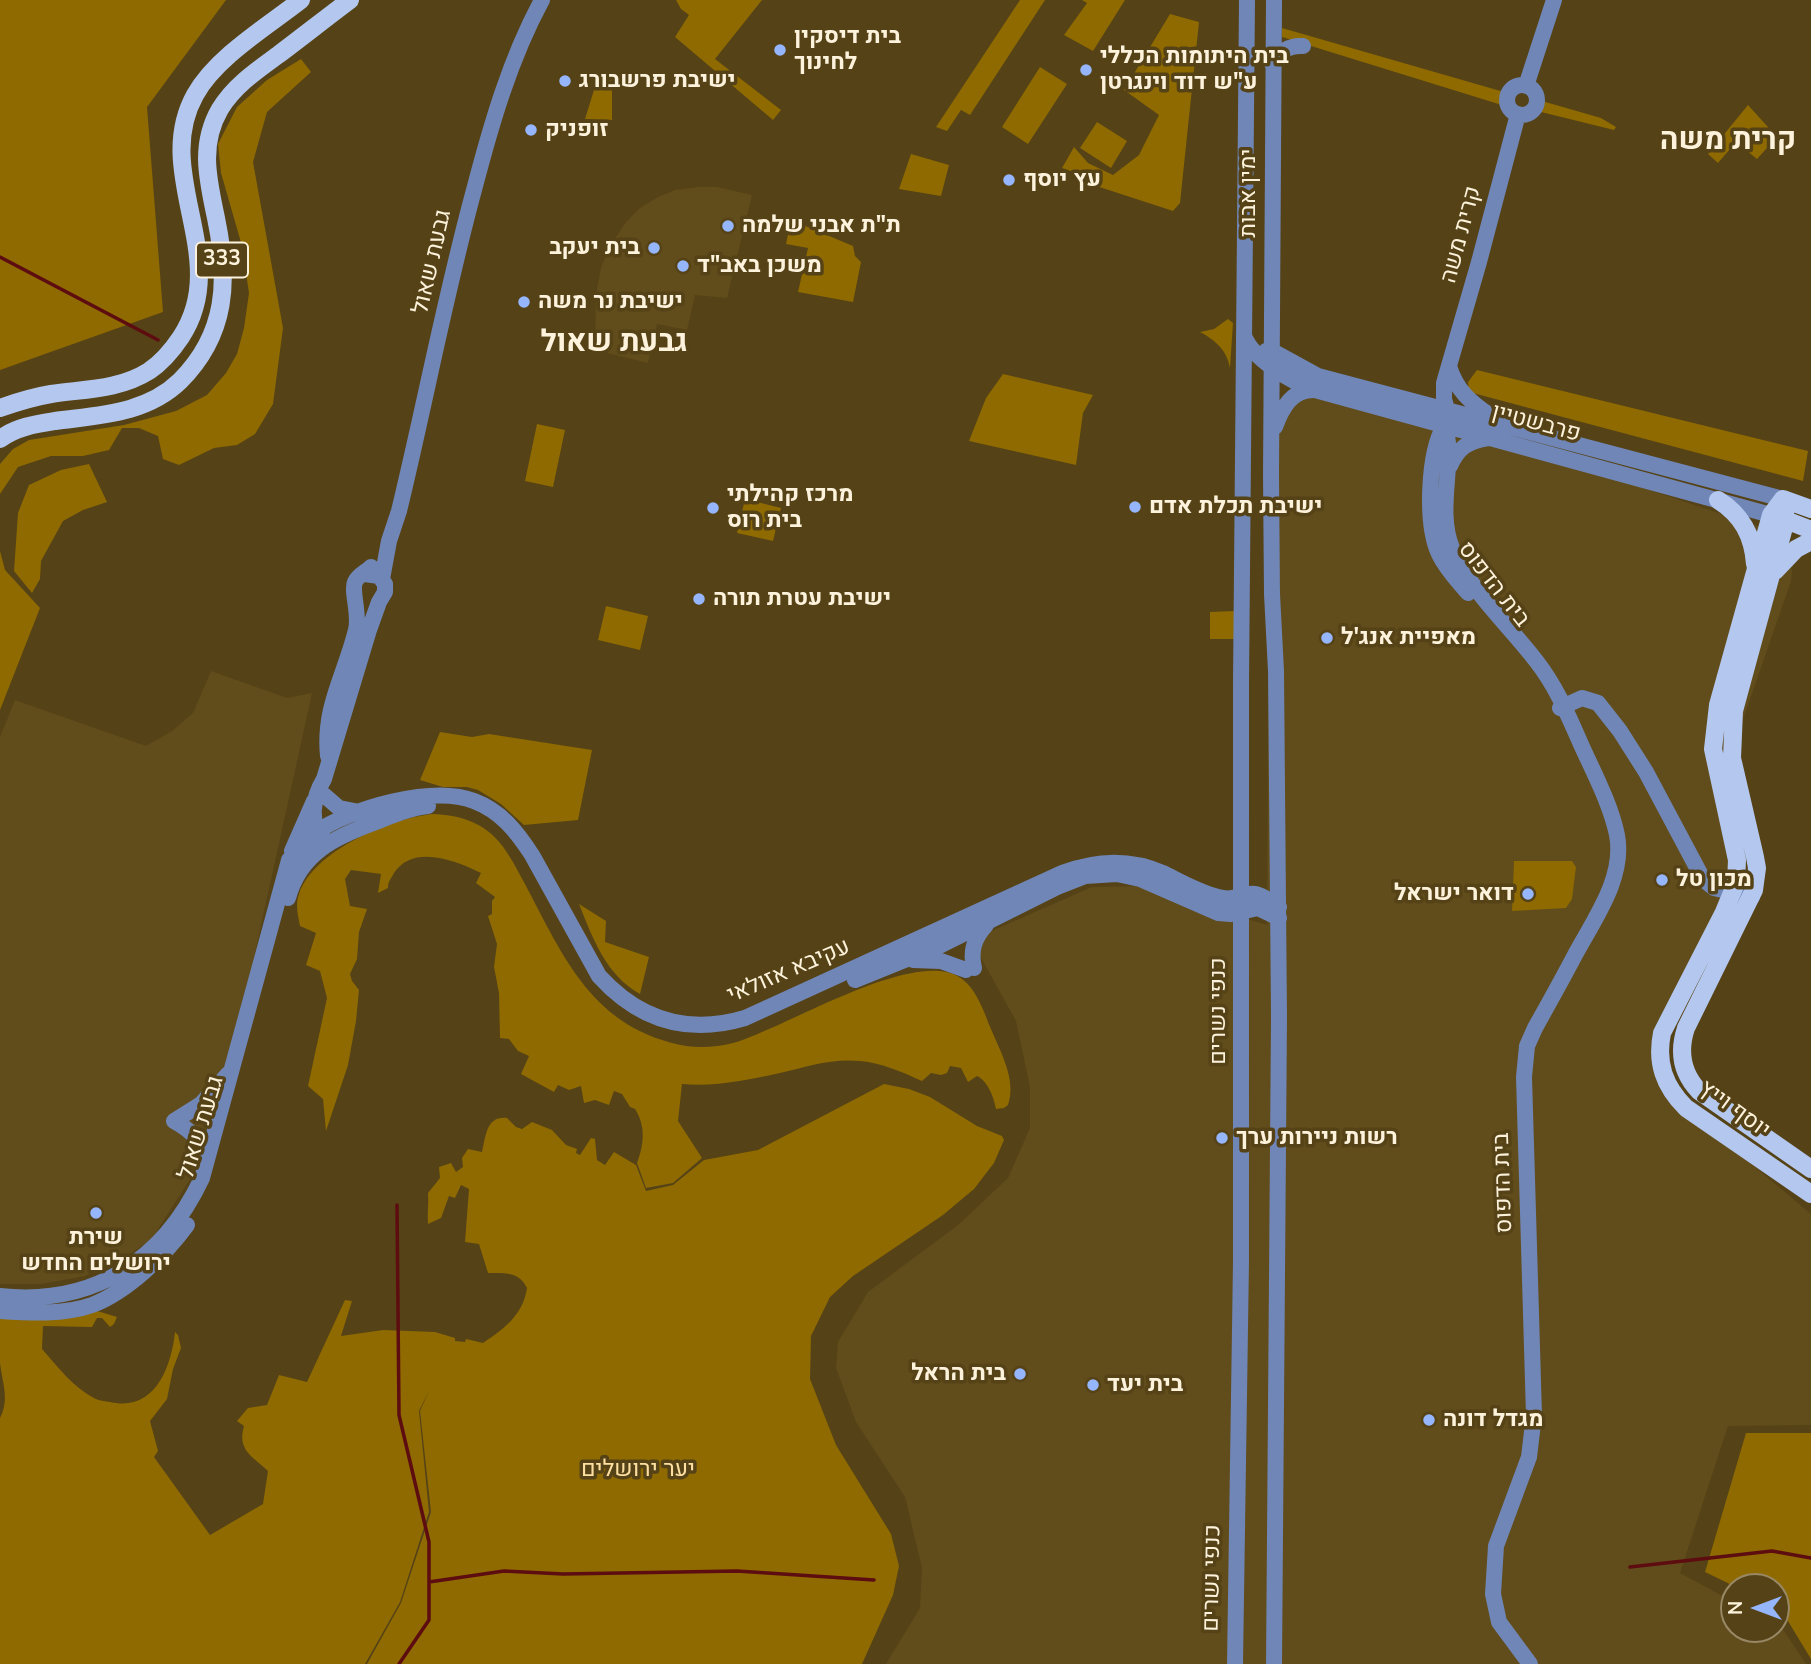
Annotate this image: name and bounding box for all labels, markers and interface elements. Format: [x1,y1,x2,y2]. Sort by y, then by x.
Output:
place label: בית דיסקין לחינוך [794,23,901,77]
marker: בית דיסקין לחינוך [772,42,788,58]
place label: בית היתומות הכללי ע"ש דוד וינגרטן [1100,43,1289,97]
marker: בית היתומות הכללי ע"ש דוד וינגרטן [1078,62,1094,78]
place label: ישיבת פרשבורג [579,67,736,95]
marker: ישיבת פרשבורג [557,73,573,89]
place label: זופניק [545,116,608,144]
marker: זופניק [523,122,539,138]
district label: קרית משה [1660,124,1796,160]
street label: ימין אבות [1235,148,1263,238]
place label: עץ יוסף [1023,166,1101,194]
marker: עץ יוסף [1001,172,1017,188]
street label: קרית משה [1436,184,1488,286]
street label: גבעת שאול [408,207,458,317]
place label: ת"ת אבני שלמה [742,212,901,240]
marker: ת"ת אבני שלמה [720,218,736,234]
place label: בית יעקב [549,234,640,262]
marker: בית יעקב [646,240,662,256]
road number: 333 [196,243,248,278]
place label: משכן באב"ד [697,252,822,280]
marker: משכן באב"ד [675,258,691,274]
place label: ישיבת נר משה [538,288,683,316]
marker: ישיבת נר משה [516,294,532,310]
district label: גבעת שאול [540,326,688,362]
street label: פרבשטיין [1489,399,1583,449]
place label: מרכז קהילתי בית רוס [727,481,853,535]
place label: ישיבת תכלת אדם [1149,493,1322,521]
marker: ישיבת תכלת אדם [1127,499,1143,515]
marker: מרכז קהילתי בית רוס [705,500,721,516]
street label: בית הדפוס [1451,537,1535,633]
place label: ישיבת עטרת תורה [713,585,891,613]
marker: ישיבת עטרת תורה [691,591,707,607]
place label: מאפיית אנג'ל [1341,624,1476,652]
marker: מאפיית אנג'ל [1319,630,1335,646]
place label: מכון טל [1676,866,1752,894]
marker: מכון טל [1654,872,1670,888]
place label: דואר ישראל [1394,880,1514,908]
marker: דואר ישראל [1520,886,1536,902]
street label: עקיבא אזולאי [724,934,854,1010]
street label: כנפי נשרים [1205,957,1233,1065]
street label: גבעת שאול [173,1073,231,1183]
street label: יוסף וייץ [1693,1075,1775,1145]
place label: רשות ניירות ערך [1236,1124,1398,1152]
marker: רשות ניירות ערך [1214,1130,1230,1146]
street label: בית הדפוס [1488,1132,1520,1234]
marker: שירת ירושלים החדש [88,1205,104,1221]
place label: שירת ירושלים החדש [21,1224,171,1278]
place label: בית הראל [911,1360,1006,1388]
marker: בית הראל [1012,1366,1028,1382]
place label: בית יעד [1107,1371,1183,1399]
marker: בית יעד [1085,1377,1101,1393]
place label: מגדל דונה [1443,1406,1544,1434]
marker: מגדל דונה [1421,1412,1437,1428]
park label: יער ירושלים [581,1456,695,1484]
street label: כנפי נשרים [1198,1524,1228,1632]
north arrow [1720,1573,1790,1643]
text: N [1723,1601,1749,1615]

